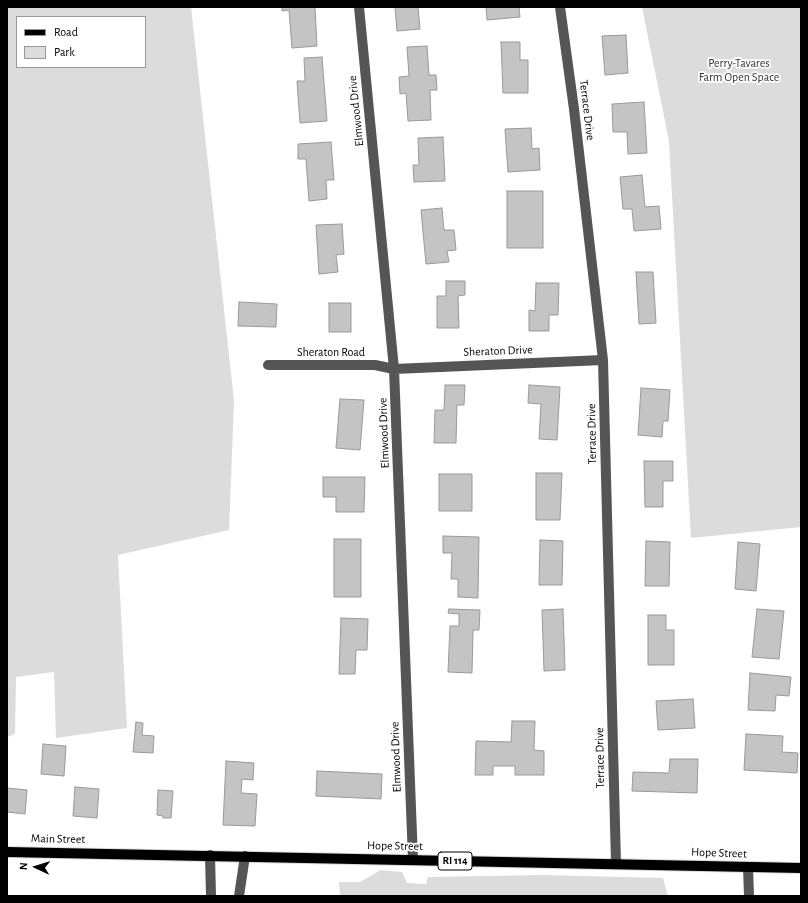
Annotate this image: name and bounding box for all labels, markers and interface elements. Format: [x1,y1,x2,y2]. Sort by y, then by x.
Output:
legend [16,16,146,68]
text: Road [54,26,78,38]
text: Park [54,46,75,58]
park label: Perry-Tavares Farm Open Space [699,56,779,84]
street label: Elmwood Drive [345,75,367,147]
street label: Terrace Drive [576,79,598,141]
street label: Sheraton Drive [463,343,533,359]
street label: Sheraton Road [297,345,365,359]
street label: Elmwood Drive [376,397,392,469]
street label: Terrace Drive [584,403,600,465]
street label: Elmwood Drive [388,721,404,793]
street label: Terrace Drive [592,727,608,789]
street label: Main Street [31,831,85,847]
street label: Hope Street [367,838,423,854]
street label: Hope Street [691,845,747,861]
north arrow [16,847,56,887]
road number: RI 114 [438,852,472,870]
text: N [18,862,29,870]

